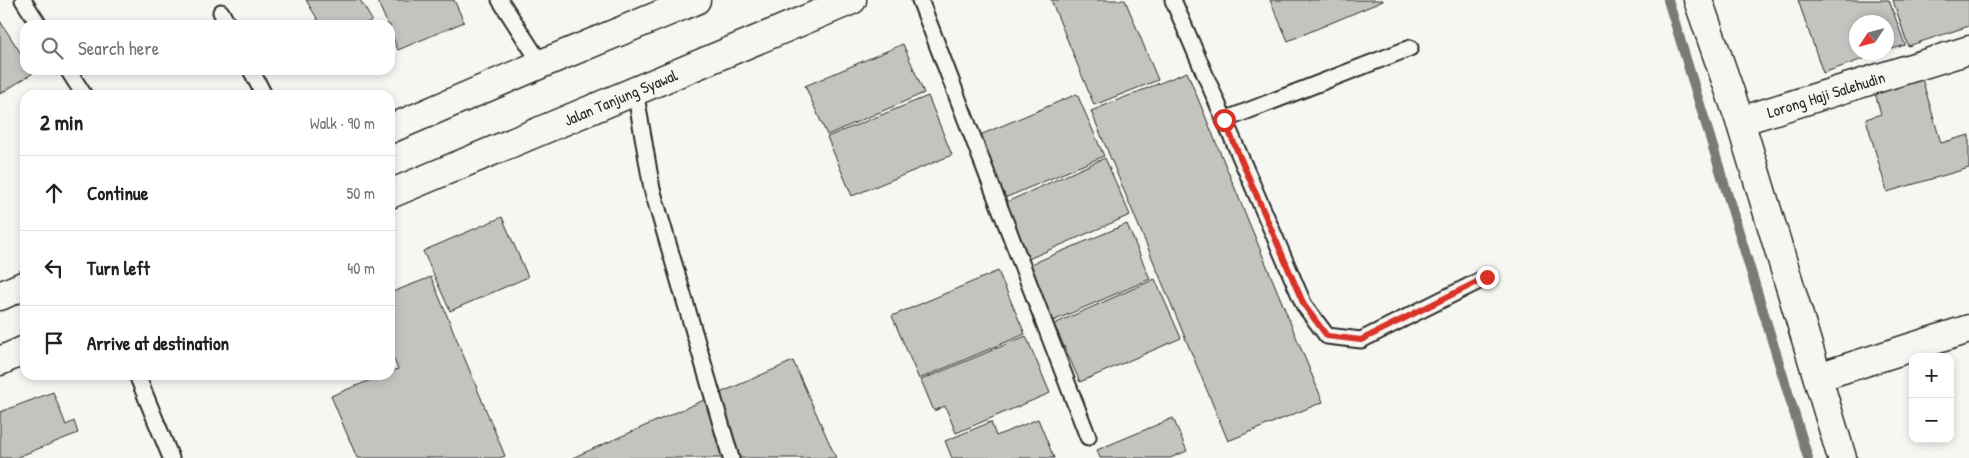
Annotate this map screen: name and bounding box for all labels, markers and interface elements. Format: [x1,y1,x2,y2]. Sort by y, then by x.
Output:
north arrow [1849,15,1894,60]
search box [20,20,395,75]
icon: search [38,34,66,62]
text: Search here [78,35,159,61]
street label: Jalan Tanjung Syawal [560,63,681,131]
street label: Lorong Haji Salehudin [1764,66,1888,123]
text: 2 min [40,108,83,137]
route start [1213,109,1236,132]
text: Walk · 90 m [310,112,375,134]
icon: ahead [40,179,68,207]
text: Continue [87,180,148,206]
text: 50 m [347,182,375,204]
icon: left [40,254,68,282]
text: Turn left [87,255,150,281]
text: 40 m [347,257,375,279]
route end [1476,266,1499,289]
icon: arrive [40,329,68,357]
text: Arrive at destination [87,330,229,356]
map controls [1909,353,1954,443]
button: + [1909,353,1954,398]
button: − [1909,398,1954,443]

